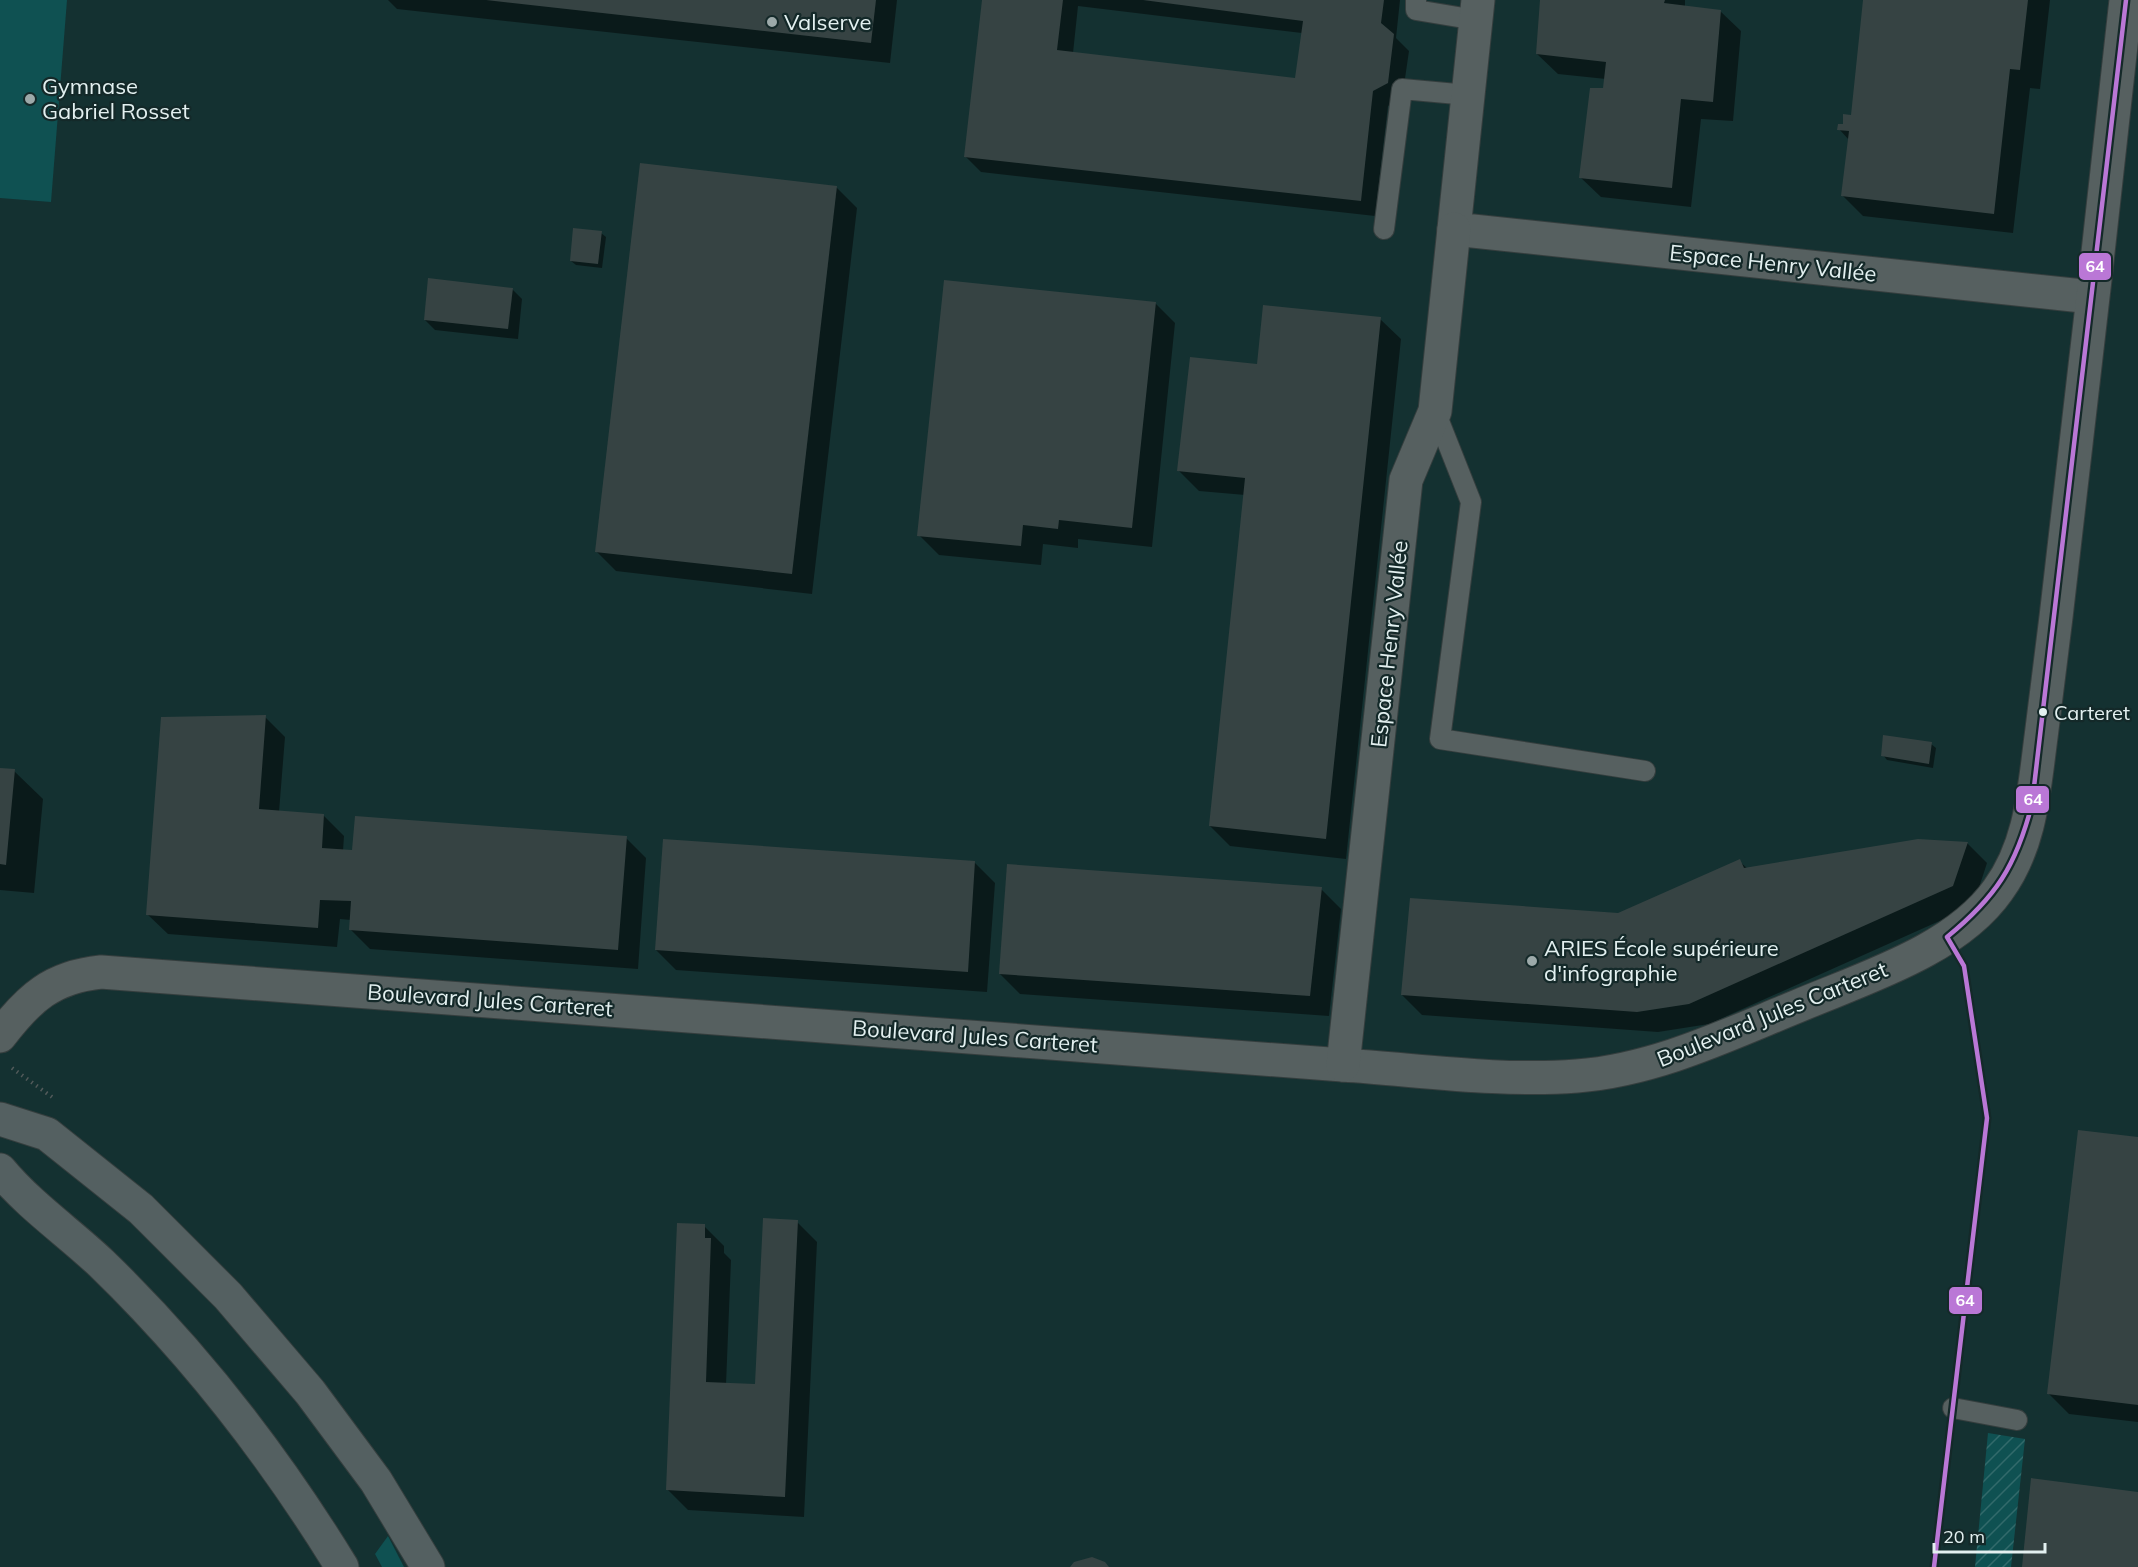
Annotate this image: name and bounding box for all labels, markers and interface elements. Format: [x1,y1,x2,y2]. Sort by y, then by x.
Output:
place label: Valserve [784,8,872,36]
marker: Valserve [765,15,779,29]
place label: Gymnase Gabriel Rosset [42,72,190,125]
marker: Gymnase Gabriel Rosset [23,92,37,106]
street label: Espace Henry Vallée [1668,238,1878,288]
line badge: 64 [2078,252,2112,281]
text: 64 [2085,256,2105,276]
street label: Espace Henry Vallée [1364,539,1414,749]
place label: Carteret [2054,700,2130,725]
marker: Carteret [2037,706,2049,718]
line badge: 64 [2015,785,2050,814]
text: 64 [2023,789,2043,809]
place label: ARIES École supérieure d'infographie [1544,934,1779,987]
marker: ARIES École supérieure d'infographie [1525,954,1539,968]
street label: Boulevard Jules Carteret [1653,955,1892,1073]
street label: Boulevard Jules Carteret [366,977,614,1023]
street label: Boulevard Jules Carteret [851,1013,1099,1059]
line badge: 64 [1948,1286,1983,1315]
text: 64 [1955,1290,1975,1310]
scale bar [1934,1516,2045,1554]
text: 20 m [1943,1525,1985,1548]

